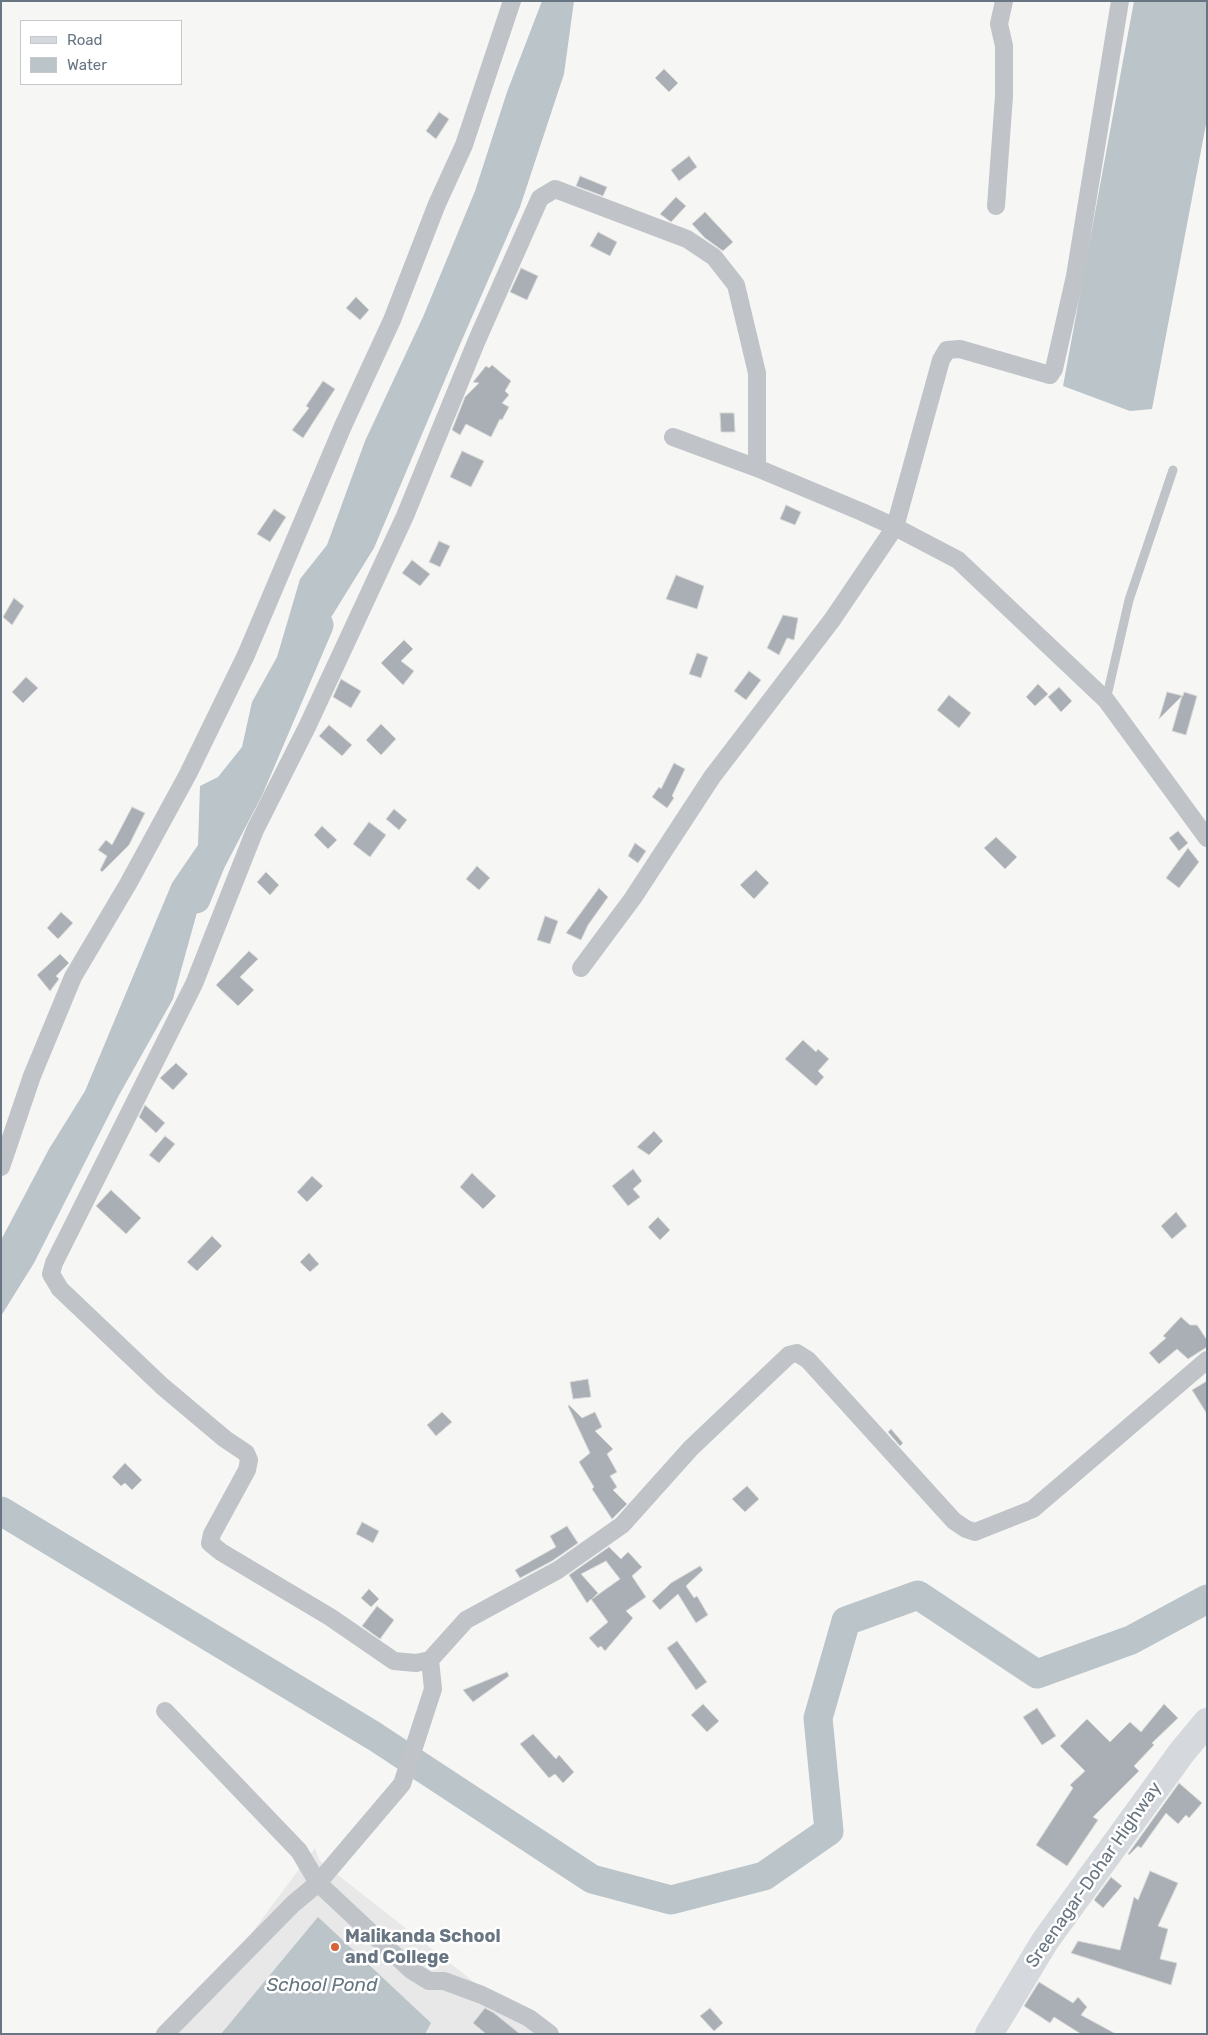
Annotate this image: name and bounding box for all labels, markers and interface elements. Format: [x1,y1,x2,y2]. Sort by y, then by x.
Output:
legend [20,20,182,85]
text: Road [67,31,103,49]
text: Water [67,56,107,74]
street label: Sreenagar-Dohar Highway [1022,1778,1166,1972]
place label: Malikanda School and College [345,1926,501,1968]
marker: Malikanda School and College [329,1941,341,1953]
water label: School Pond [267,1975,377,1997]

